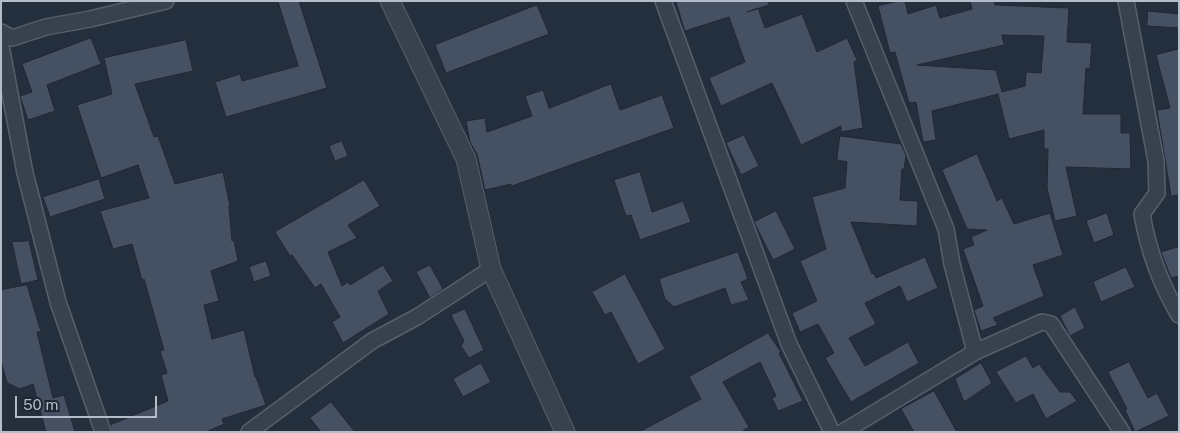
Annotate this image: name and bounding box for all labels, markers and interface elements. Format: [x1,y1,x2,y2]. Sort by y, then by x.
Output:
scale bar [18,386,160,418]
text: 50 m [23,396,58,413]

